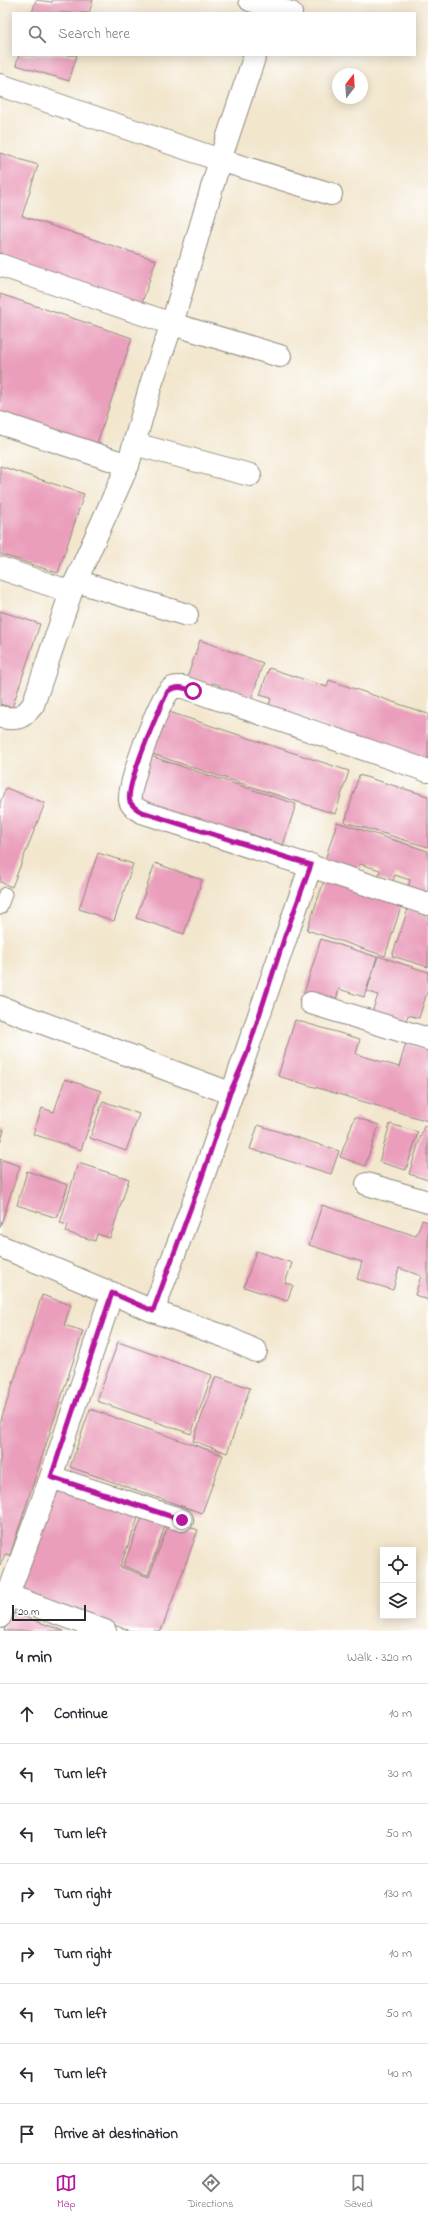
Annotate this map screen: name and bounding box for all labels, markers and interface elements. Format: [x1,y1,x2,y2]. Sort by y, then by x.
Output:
search box [12,12,416,56]
icon: search [26,23,48,45]
text: Search here [58,23,130,45]
north arrow [332,68,368,104]
route start [184,682,202,700]
route end [173,1511,191,1529]
map controls [380,1547,416,1619]
button: locate [380,1547,416,1583]
button: layers [380,1583,416,1619]
scale bar [12,1603,86,1622]
text: 20 m [18,1604,40,1620]
text: 4 min [16,1645,52,1670]
text: Walk · 320 m [347,1648,412,1667]
icon: ahead [16,1703,38,1725]
text: Continue [54,1703,108,1725]
text: 10 m [389,1704,412,1723]
icon: left [16,1763,38,1785]
text: Turn left [54,1763,107,1785]
text: 30 m [388,1764,412,1783]
icon: left [16,1823,38,1845]
text: Turn left [54,1823,107,1845]
text: 50 m [386,1824,412,1843]
icon: right [16,1883,38,1905]
text: Turn right [54,1883,112,1905]
text: 130 m [384,1884,412,1903]
icon: right [16,1943,38,1965]
text: Turn right [54,1943,112,1965]
text: 10 m [389,1944,412,1963]
icon: left [16,2003,38,2025]
text: Turn left [54,2003,107,2025]
text: 50 m [386,2004,412,2023]
icon: left [16,2063,38,2085]
text: Turn left [54,2063,107,2085]
text: 40 m [388,2064,412,2083]
icon: arrive [16,2123,38,2145]
text: Arrive at destination [54,2123,178,2145]
tab: Map [55,2172,77,2212]
tab: Directions [188,2172,234,2212]
tab: Saved [344,2172,373,2212]

